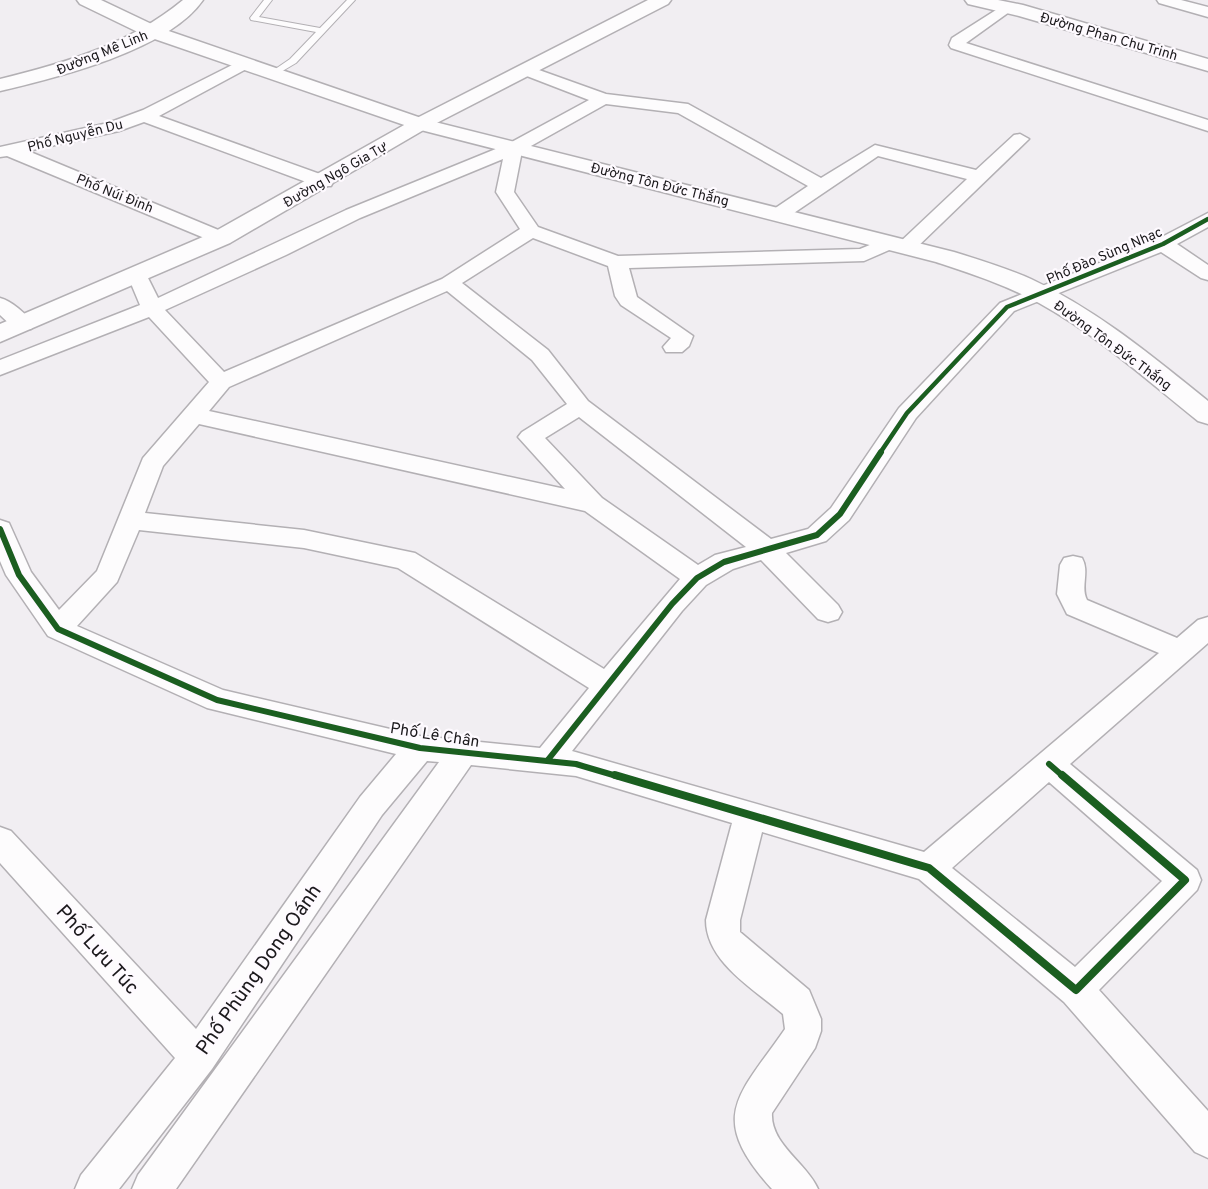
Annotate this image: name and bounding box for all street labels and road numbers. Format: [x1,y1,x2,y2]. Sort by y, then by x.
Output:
street label: Đường Phan Chu Trinh [1038,10,1179,65]
street label: Đường Mê Linh [54,27,151,79]
street label: Phố Nguyễn Du [26,115,125,157]
street label: Đường Ngô Gia Tự [281,138,391,212]
street label: Đường Tôn Đức Thắng [589,159,731,211]
street label: Phố Núi Đinh [73,171,155,218]
street label: Phố Đào Sùng Nhạc [1044,224,1165,288]
street label: Đường Tôn Đức Thắng [1050,297,1175,395]
street label: Phố Lê Chân [389,718,481,753]
street label: Phố Phùng Dong Oánh [190,879,328,1061]
street label: Phố Lưu Túc [49,899,144,1001]

